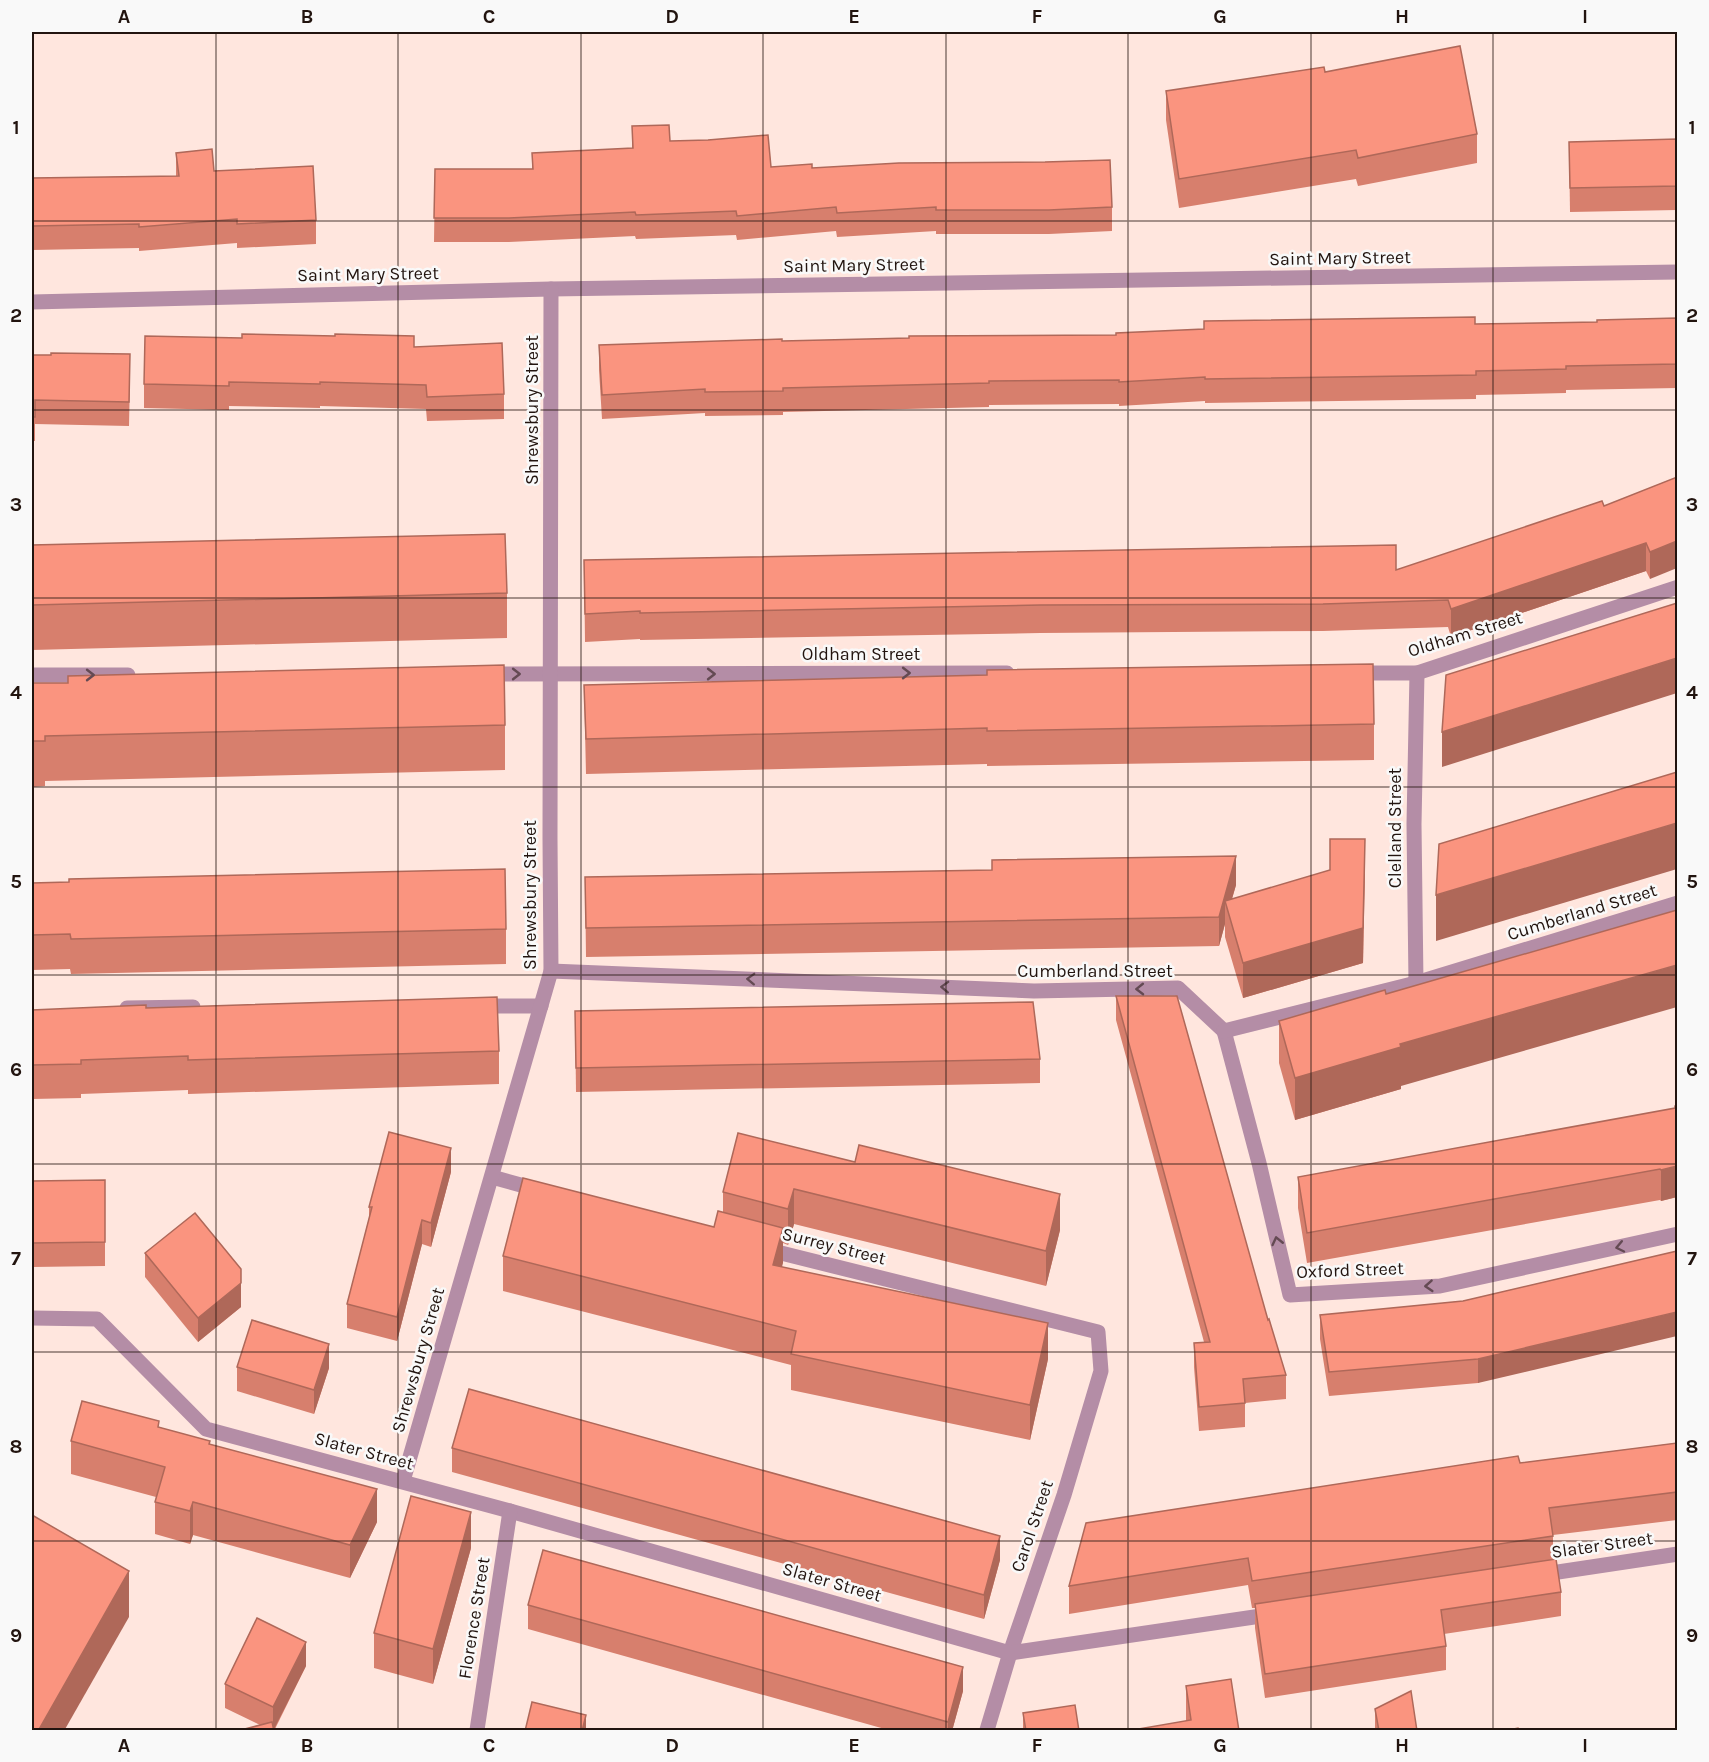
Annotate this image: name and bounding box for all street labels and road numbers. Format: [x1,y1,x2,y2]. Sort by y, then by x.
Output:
street label: Saint Mary Street [1269,246,1411,270]
street label: Saint Mary Street [783,253,925,277]
street label: Saint Mary Street [297,262,439,286]
street label: Shrewsbury Street [521,335,543,485]
street label: Oldham Street [1405,606,1525,662]
street label: Oldham Street [802,643,921,665]
street label: Clelland Street [1384,768,1406,888]
street label: Shrewsbury Street [519,820,541,970]
street label: Cumberland Street [1504,879,1660,945]
street label: Cumberland Street [1017,960,1173,982]
street label: Surrey Street [780,1222,888,1270]
street label: Oxford Street [1296,1257,1404,1283]
street label: Shrewsbury Street [387,1285,449,1435]
street label: Slater Street [312,1427,416,1475]
street label: Carol Street [1006,1477,1058,1575]
street label: Slater Street [1550,1527,1654,1563]
street label: Florence Street [454,1555,495,1681]
street label: Slater Street [780,1557,884,1607]

